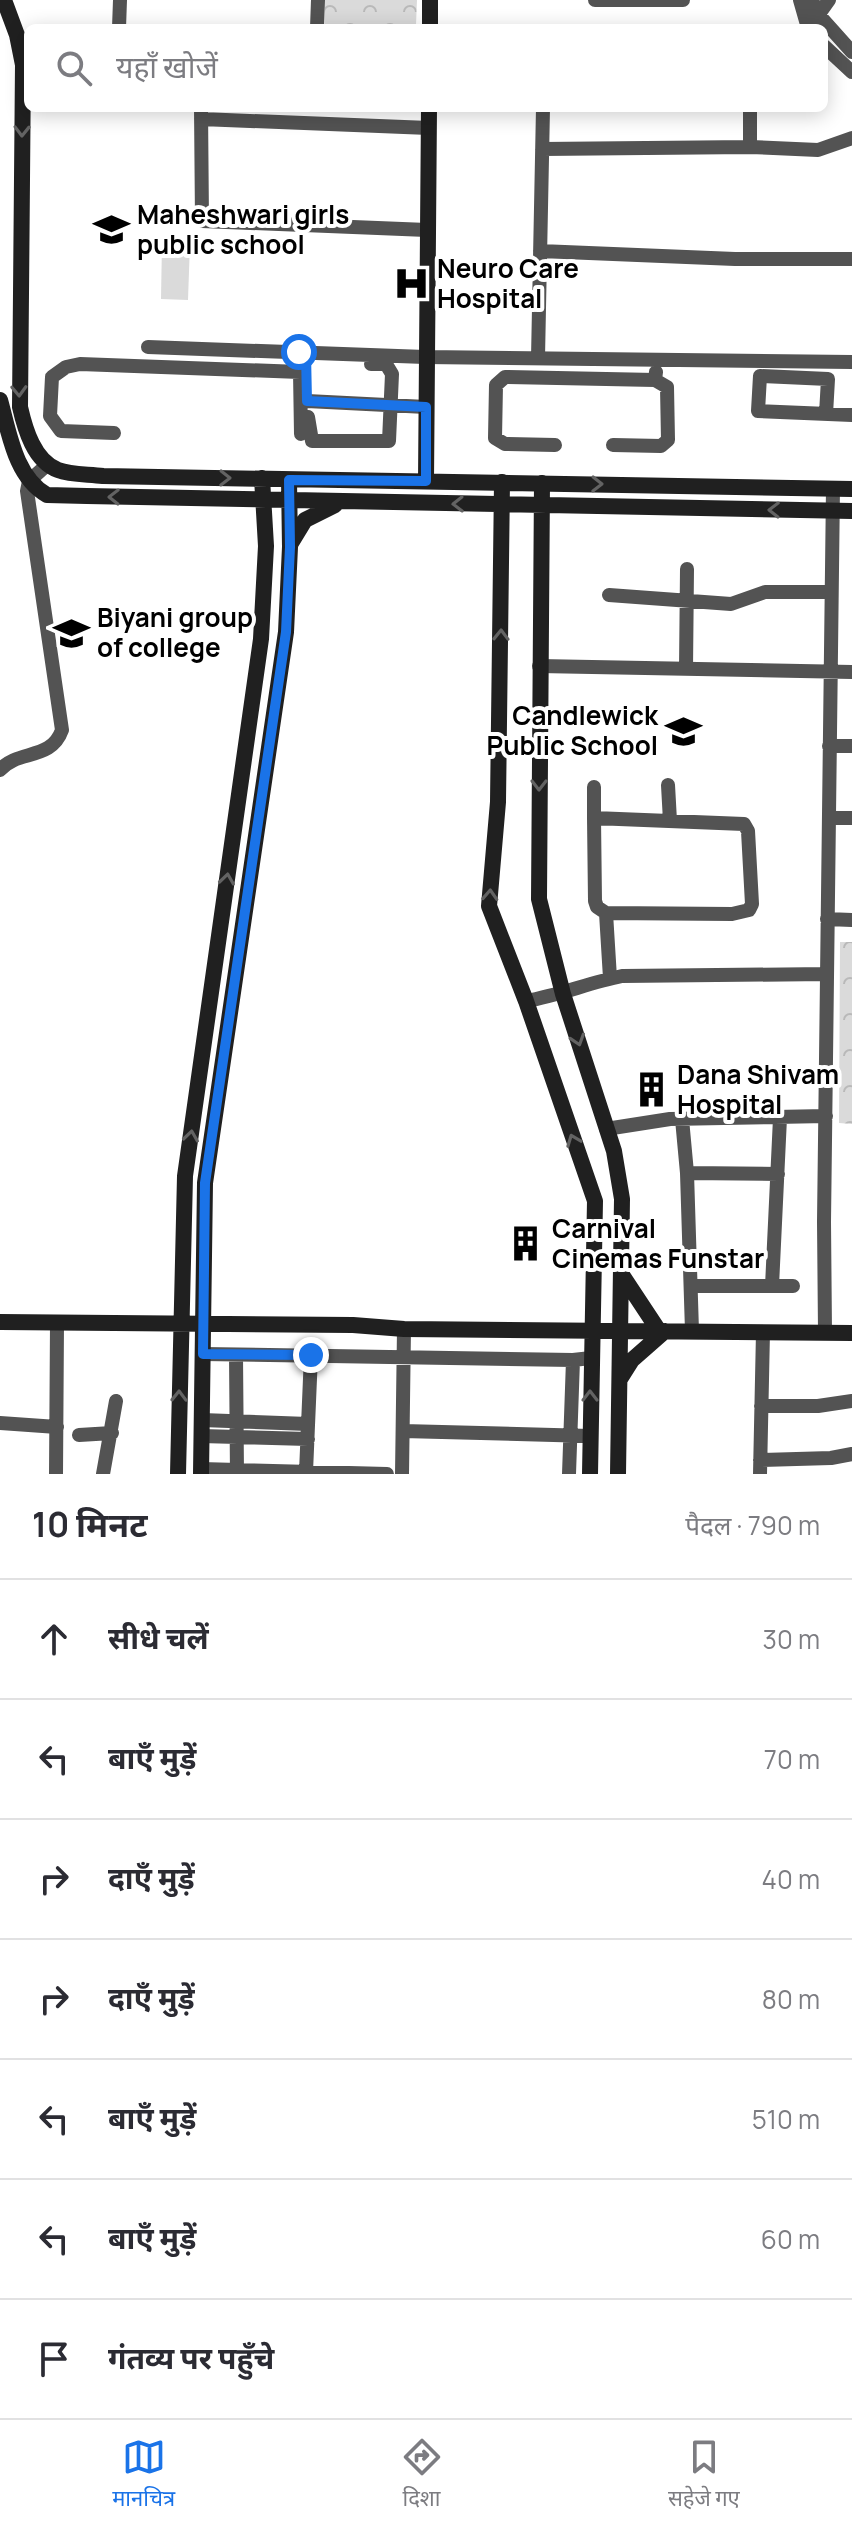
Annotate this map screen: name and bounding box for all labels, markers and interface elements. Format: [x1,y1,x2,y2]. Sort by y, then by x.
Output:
search box [24,24,828,112]
icon: search [52,46,96,90]
text: यहाँ खोजें [116,46,218,87]
one-way arrow [13,125,31,138]
place label: Maheshwari girls public school [137,196,349,262]
school or university icon: Maheshwari girls public school [92,211,130,249]
place label: Neuro Care Hospital [437,250,579,316]
hospital icon: Neuro Care Hospital [392,265,430,303]
route start [281,334,317,370]
one-way arrow [11,385,28,398]
one-way arrow [219,469,232,487]
one-way arrow [591,475,604,493]
one-way arrow [107,488,120,505]
one-way arrow [451,495,464,513]
one-way arrow [767,501,780,519]
place label: Biyani group of college [97,599,253,665]
school or university icon: Biyani group of college [52,614,90,652]
one-way arrow [492,628,510,641]
place label: Candlewick Public School [487,697,659,763]
school or university icon: Candlewick Public School [665,712,703,750]
one-way arrow [530,779,548,792]
one-way arrow [218,872,235,886]
one-way arrow [482,888,499,901]
one-way arrow [568,1032,584,1046]
place label: Dana Shivam Hospital [677,1056,839,1122]
building icon: Dana Shivam Hospital [632,1071,670,1109]
one-way arrow [182,1130,199,1143]
one-way arrow [566,1134,583,1148]
place label: Carnival Cinemas Funstar [552,1210,764,1276]
building icon: Carnival Cinemas Funstar [507,1225,545,1263]
route end [293,1337,329,1373]
one-way arrow [170,1389,188,1402]
one-way arrow [581,1389,599,1402]
text: 10 मिनट [32,1501,147,1547]
text: पैदल · 790 m [685,1507,820,1543]
icon: ahead [32,1617,76,1661]
text: सीधे चलें [108,1617,209,1658]
text: 30 m [763,1621,820,1657]
icon: left [32,1737,76,1781]
text: बाएँ मुड़ें [108,1737,196,1778]
text: 70 m [764,1741,820,1777]
icon: right [32,1857,76,1901]
text: दाएँ मुड़ें [108,1857,195,1898]
text: 40 m [762,1861,820,1897]
icon: right [32,1977,76,2021]
text: दाएँ मुड़ें [108,1977,195,2018]
text: 80 m [762,1981,820,2017]
icon: left [32,2097,76,2141]
text: बाएँ मुड़ें [108,2097,196,2138]
text: 510 m [752,2101,820,2137]
icon: left [32,2217,76,2261]
text: बाएँ मुड़ें [108,2217,196,2258]
text: 60 m [761,2221,820,2257]
icon: arrive [32,2337,76,2381]
text: गंतव्य पर पहुँचे [108,2337,274,2378]
tab: मानचित्र [112,2435,175,2515]
tab: दिशा [400,2435,444,2515]
tab: सहेजे गए [668,2435,740,2515]

